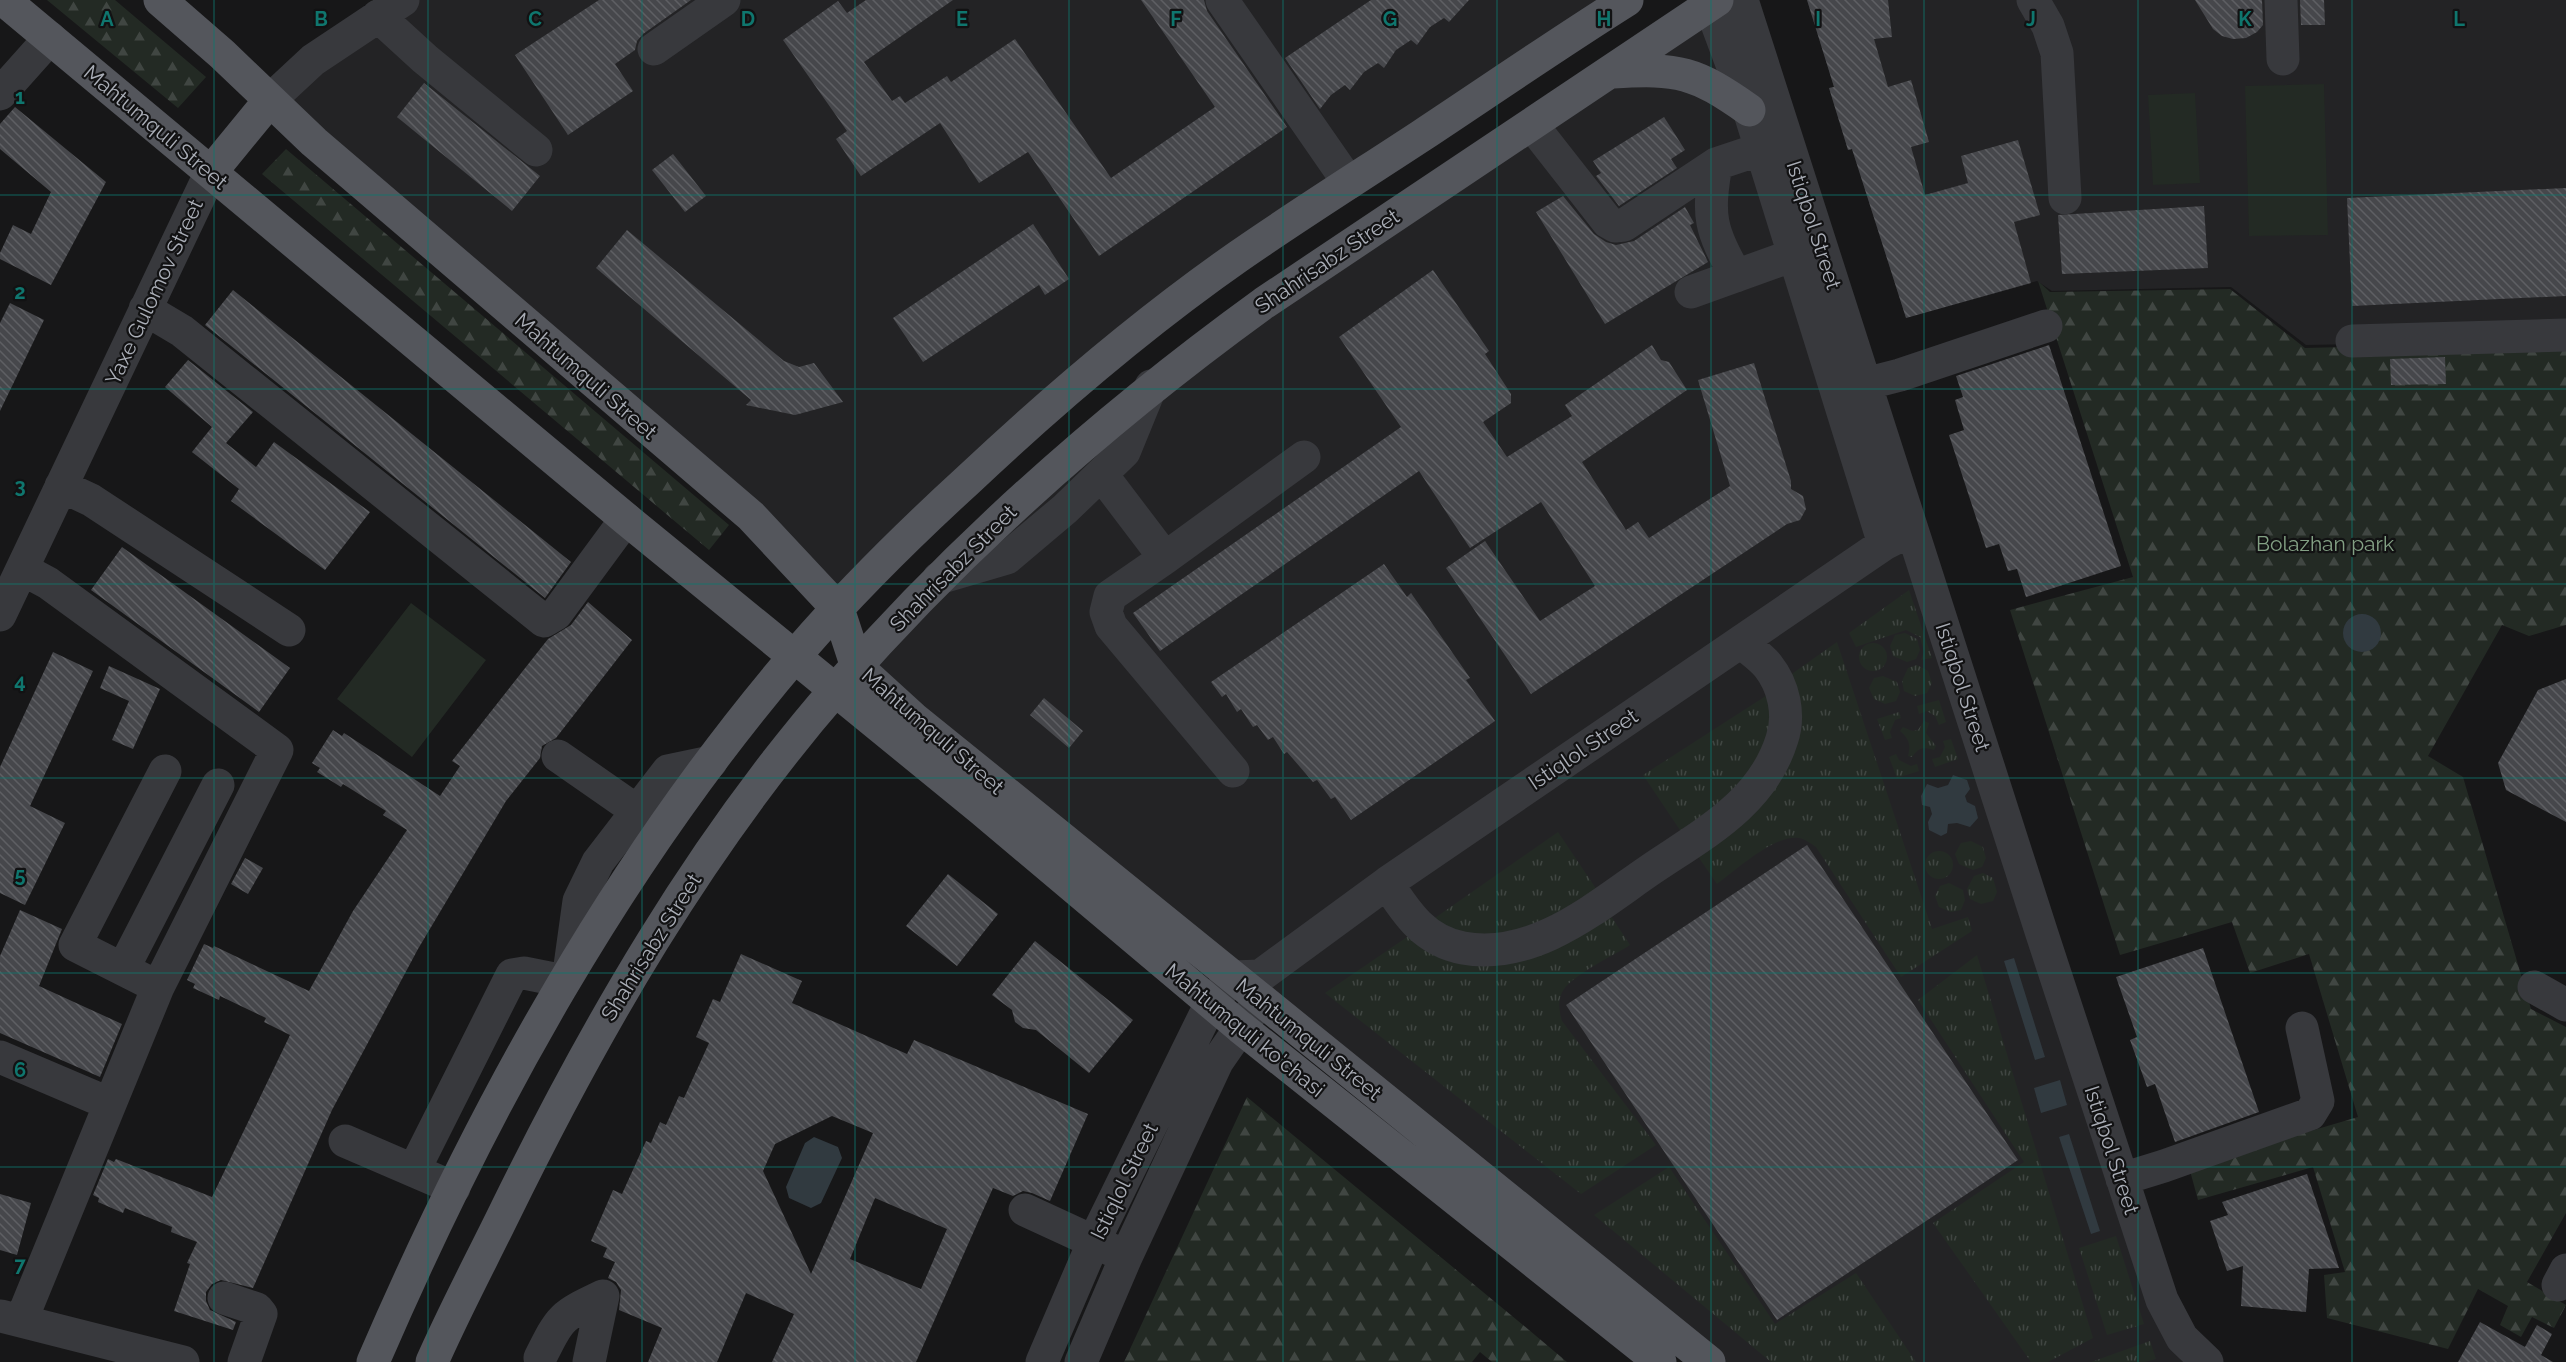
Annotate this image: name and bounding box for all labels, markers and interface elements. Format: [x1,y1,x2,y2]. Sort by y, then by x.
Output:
text: A [100,7,114,31]
text: B [314,7,328,31]
text: C [528,7,542,31]
text: D [741,7,755,31]
text: E [956,7,968,31]
text: F [1170,7,1182,31]
text: G [1383,7,1397,31]
text: H [1597,7,1611,31]
text: I [1815,7,1821,31]
text: J [2026,7,2036,31]
text: K [2238,7,2252,31]
text: L [2453,7,2465,31]
street label: Mahtumquli Street [79,60,233,194]
text: 1 [15,85,25,109]
street label: Istiqbol Street [1781,157,1847,293]
street label: Yaxe Gulomov Street [100,195,208,389]
street label: Shahrisabz Street [1250,203,1404,319]
text: 2 [14,280,26,304]
street label: Mahtumquli Street [510,308,662,444]
text: 3 [14,474,26,498]
street label: Shahrisabz Street [884,499,1022,637]
park label: Bolazhan park [2256,531,2394,556]
street label: Istiqbol Street [1930,619,1996,755]
street label: Mahtumquli Street [857,663,1009,799]
text: 4 [14,669,26,693]
street label: Istiqlol Street [1523,703,1643,795]
text: 5 [14,863,26,887]
street label: Shahrisabz Street [596,869,706,1025]
street label: Mahtumquli ko'chasi [1160,958,1330,1102]
street label: Mahtumquli Street [1231,973,1387,1105]
text: 6 [14,1058,26,1082]
street label: Istiqbol Street [2079,1082,2145,1218]
street label: Istiqlol Street [1085,1119,1163,1243]
text: 7 [14,1253,26,1277]

